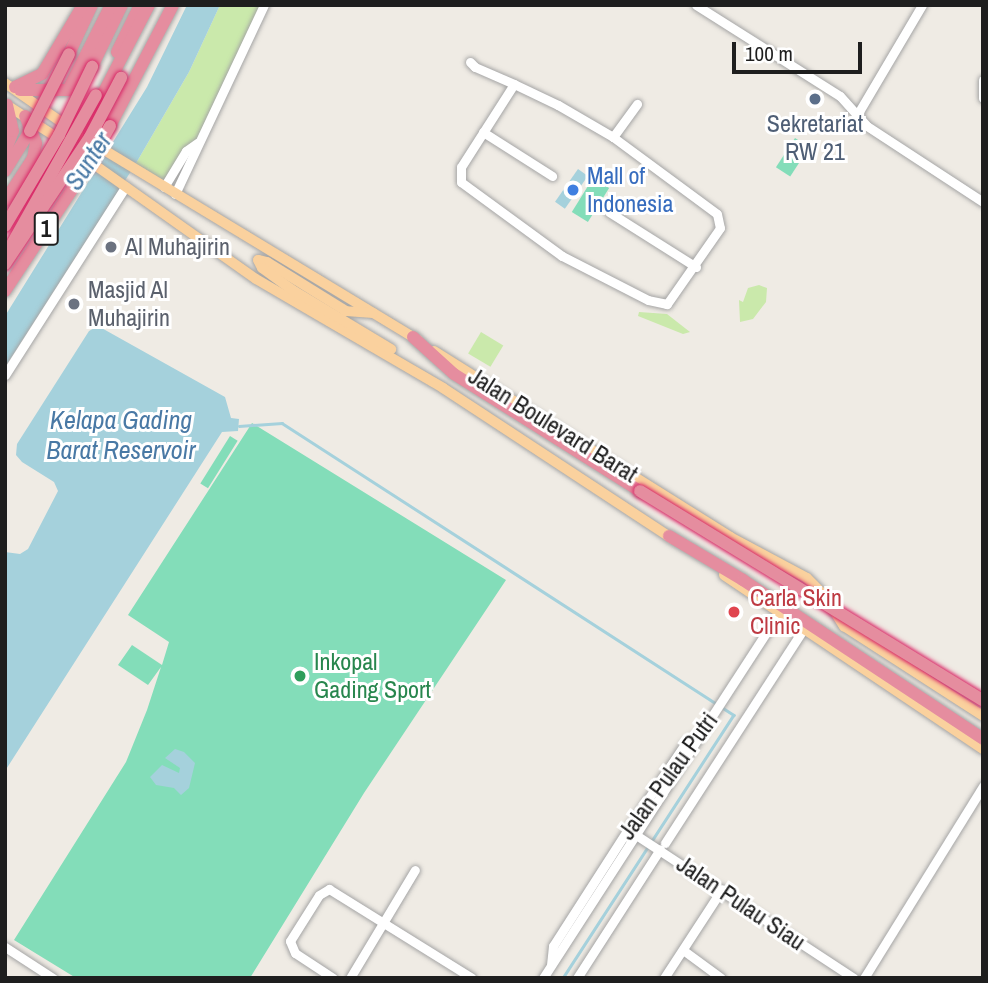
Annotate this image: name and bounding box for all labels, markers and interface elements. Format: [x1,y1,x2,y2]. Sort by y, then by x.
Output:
scale bar [736,28,866,72]
text: 100 m [745,39,793,68]
marker: Sekretariat RW 21 [807,91,823,107]
place label: Sekretariat RW 21 [767,110,863,166]
water label: Sunter [58,126,118,196]
place label: Mall of Indonesia [587,162,673,218]
marker: Mall of Indonesia [565,182,581,198]
road number: 1 [34,210,58,248]
place label: Al Muhajirin [125,233,230,261]
marker: Al Muhajirin [103,239,119,255]
place label: Masjid Al Muhajirin [88,276,170,332]
marker: Masjid Al Muhajirin [66,296,82,312]
street label: Jalan Boulevard Barat [463,361,643,489]
water label: Kelapa Gading Barat Reservoir [46,404,196,466]
place label: Carla Skin Clinic [750,584,842,640]
marker: Carla Skin Clinic [724,602,744,622]
place label: Inkopal Gading Sport [314,648,431,704]
marker: Inkopal Gading Sport [292,668,308,684]
street label: Jalan Pulau Putri [612,707,724,845]
street label: Jalan Pulau Siau [671,849,811,957]

